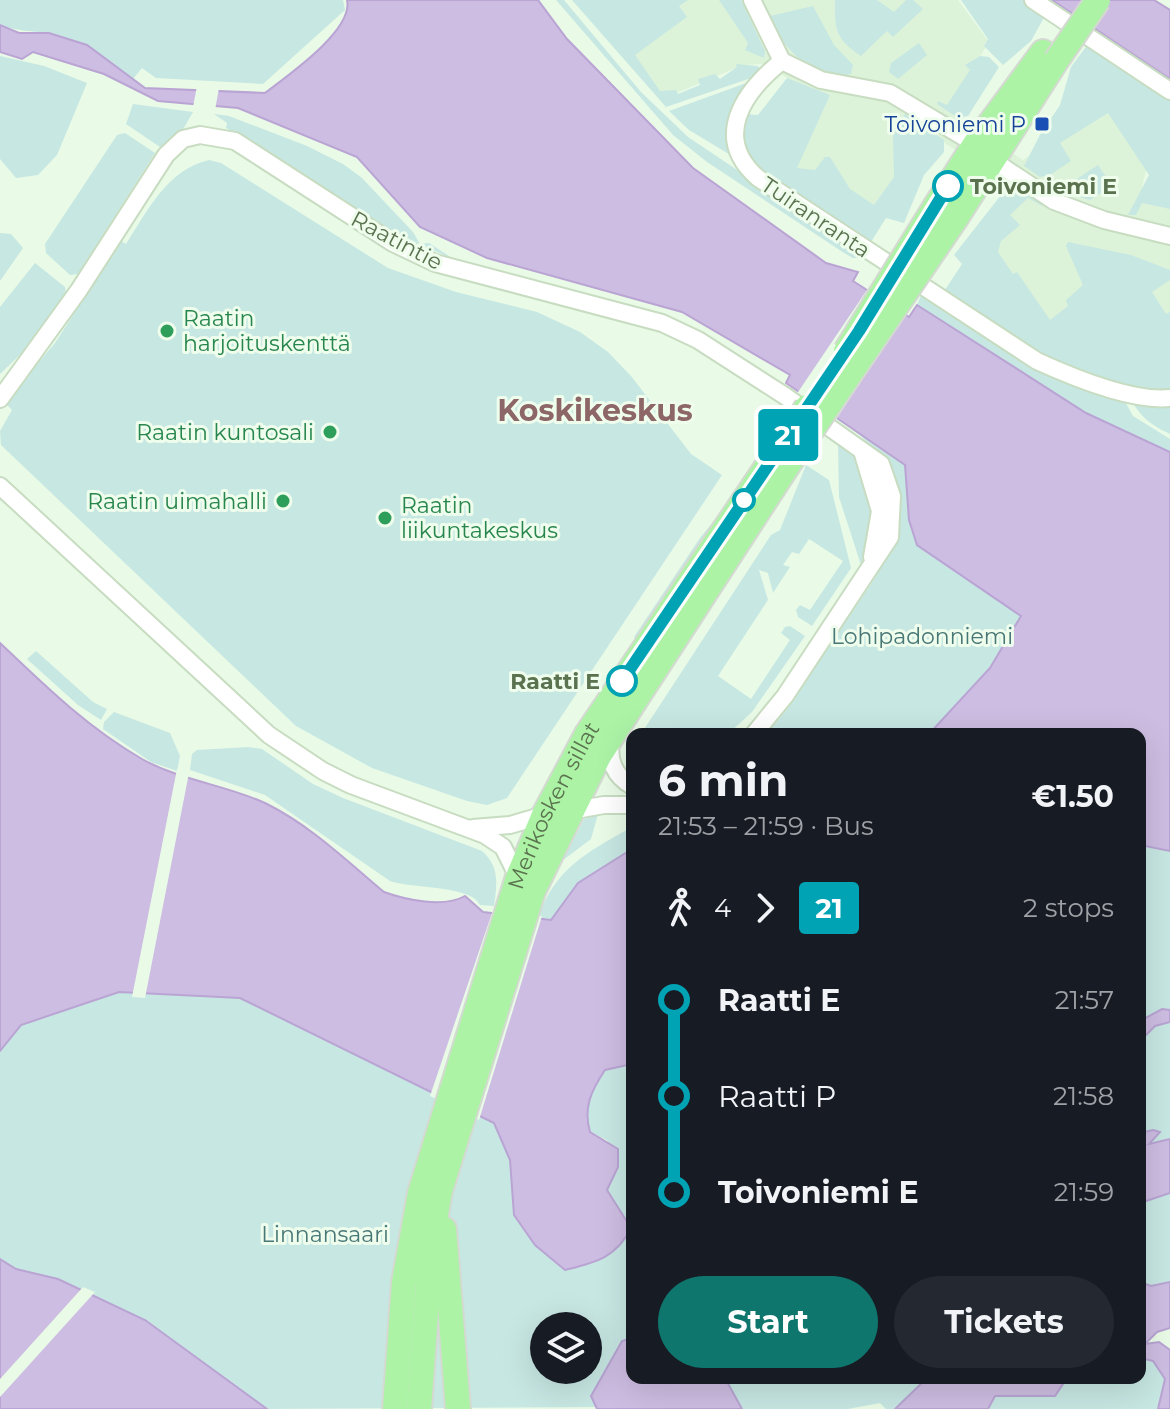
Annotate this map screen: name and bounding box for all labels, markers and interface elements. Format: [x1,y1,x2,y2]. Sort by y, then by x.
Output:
place label: Toivoniemi P [885,111,1026,138]
marker: Toivoniemi P [1033,115,1051,133]
street label: Tuiranranta [756,171,876,264]
marker: Toivoniemi E [933,171,963,201]
place label: Toivoniemi E [970,173,1117,200]
street label: Raatintie [346,205,447,276]
place label: Raatin harjoituskenttä [183,305,351,357]
marker: Raatin harjoituskenttä [158,322,176,340]
district label: Koskikeskus [497,392,693,429]
line badge: 21 [752,409,824,461]
text: 21 [774,418,802,452]
place label: Raatin kuntosali [136,419,314,446]
marker: Raatin kuntosali [321,423,339,441]
place label: Raatin uimahalli [87,488,267,515]
unlabelled marker [733,489,755,511]
marker: Raatin uimahalli [274,492,292,510]
place label: Raatin liikuntakeskus [401,492,558,544]
marker: Raatin liikuntakeskus [376,509,394,527]
park label: Lohipadonniemi [831,623,1013,650]
marker: Raatti E [607,666,637,696]
place label: Raatti E [510,668,600,695]
street label: Merikosken sillat [502,717,605,893]
text: 6 min [658,753,788,807]
text: €1.50 [1032,778,1114,815]
text: 21:53 – 21:59 · Bus [658,810,874,842]
icon: walk [658,886,702,930]
icon: forward [743,886,787,930]
text: 21 [815,891,843,925]
text: 4 [714,892,731,924]
text: 2 stops [1023,892,1114,924]
text: Raatti E [718,982,840,1019]
text: 21:57 [1055,984,1114,1016]
text: Raatti P [718,1078,836,1115]
text: 21:58 [1053,1080,1114,1112]
text: Toivoniemi E [718,1174,919,1211]
text: 21:59 [1054,1176,1114,1208]
park label: Linnansaari [261,1221,389,1248]
button: Start [658,1276,878,1368]
button: Tickets [894,1276,1114,1368]
map controls [530,1312,602,1384]
button: layers [530,1312,602,1384]

